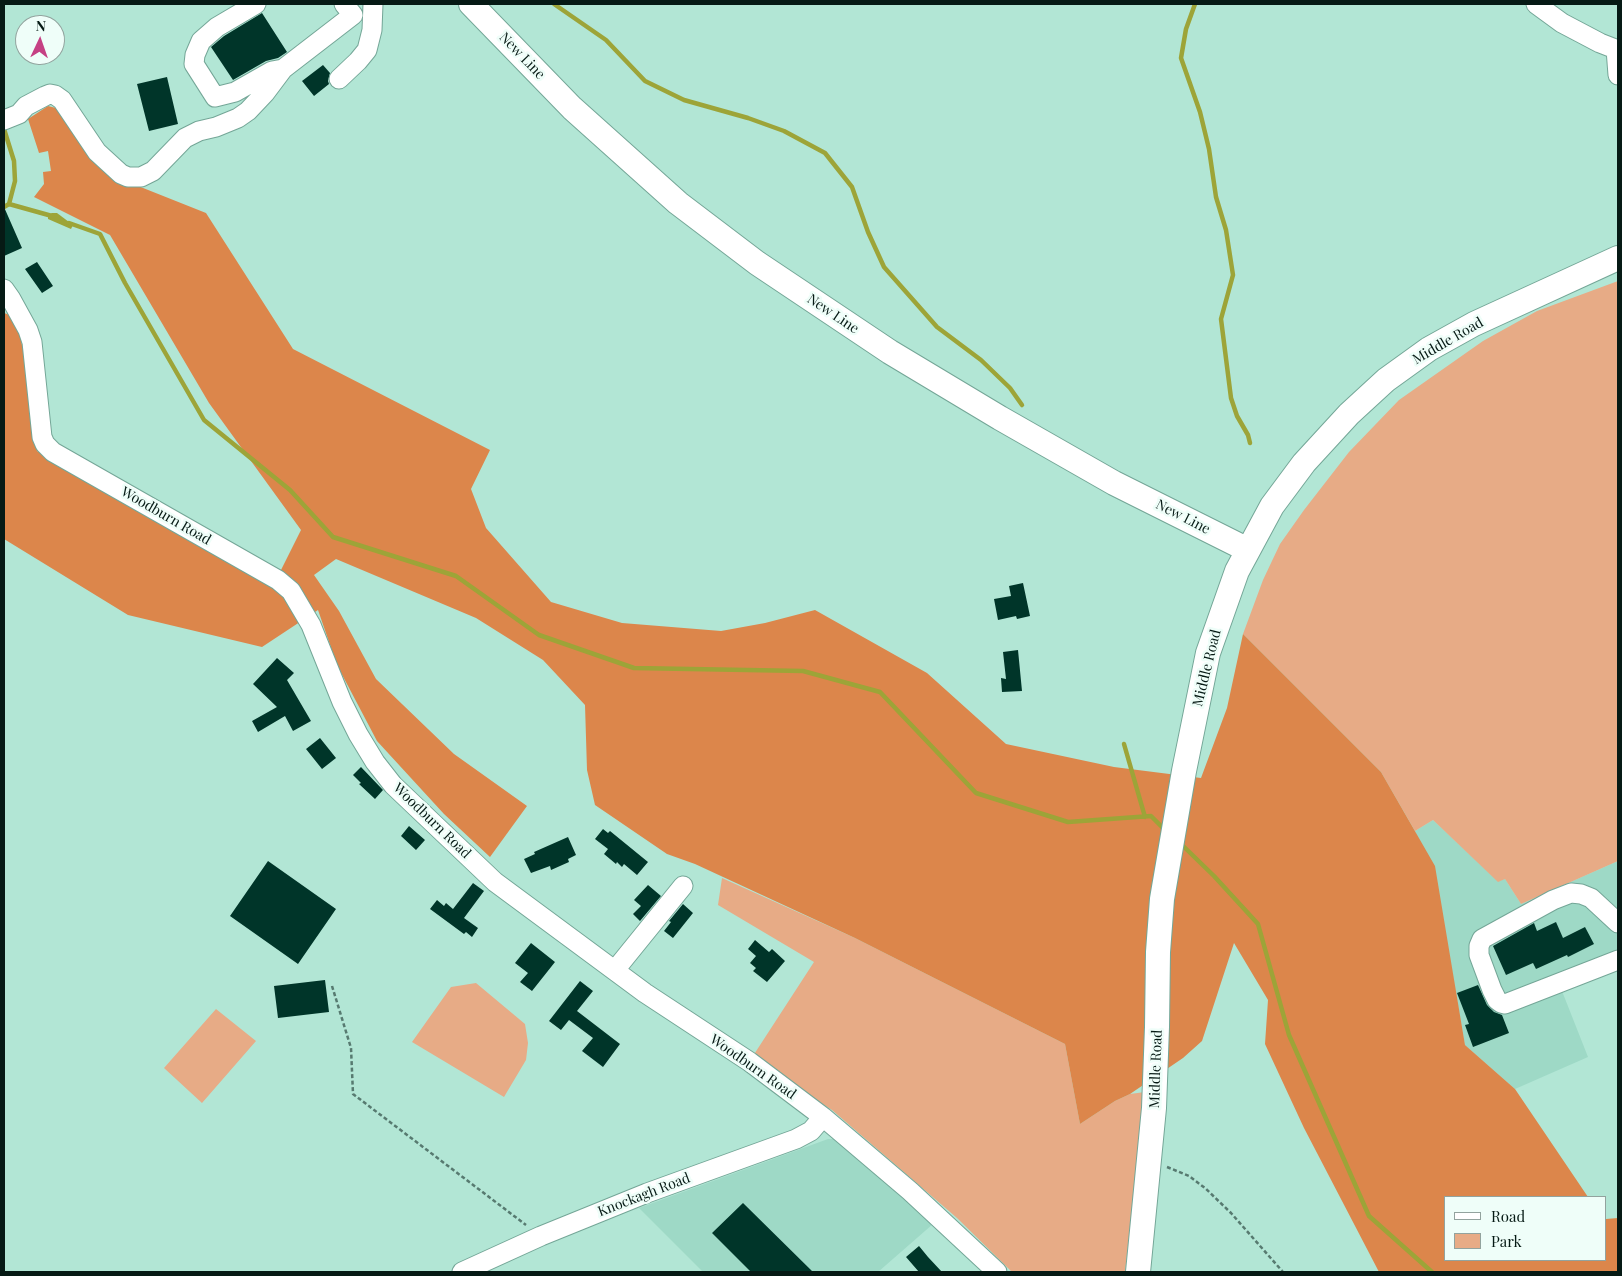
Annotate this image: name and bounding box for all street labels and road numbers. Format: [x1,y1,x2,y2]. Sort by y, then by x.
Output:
street label: New Line [496,29,548,83]
street label: New Line [804,291,862,337]
street label: Middle Road [1410,314,1486,368]
street label: Woodburn Road [118,483,214,549]
street label: New Line [1153,496,1213,538]
street label: Middle Road [1189,628,1225,708]
street label: Woodburn Road [390,780,474,862]
street label: Middle Road [1146,1029,1166,1109]
street label: Woodburn Road [707,1031,799,1103]
street label: Knockagh Road [595,1170,693,1220]

